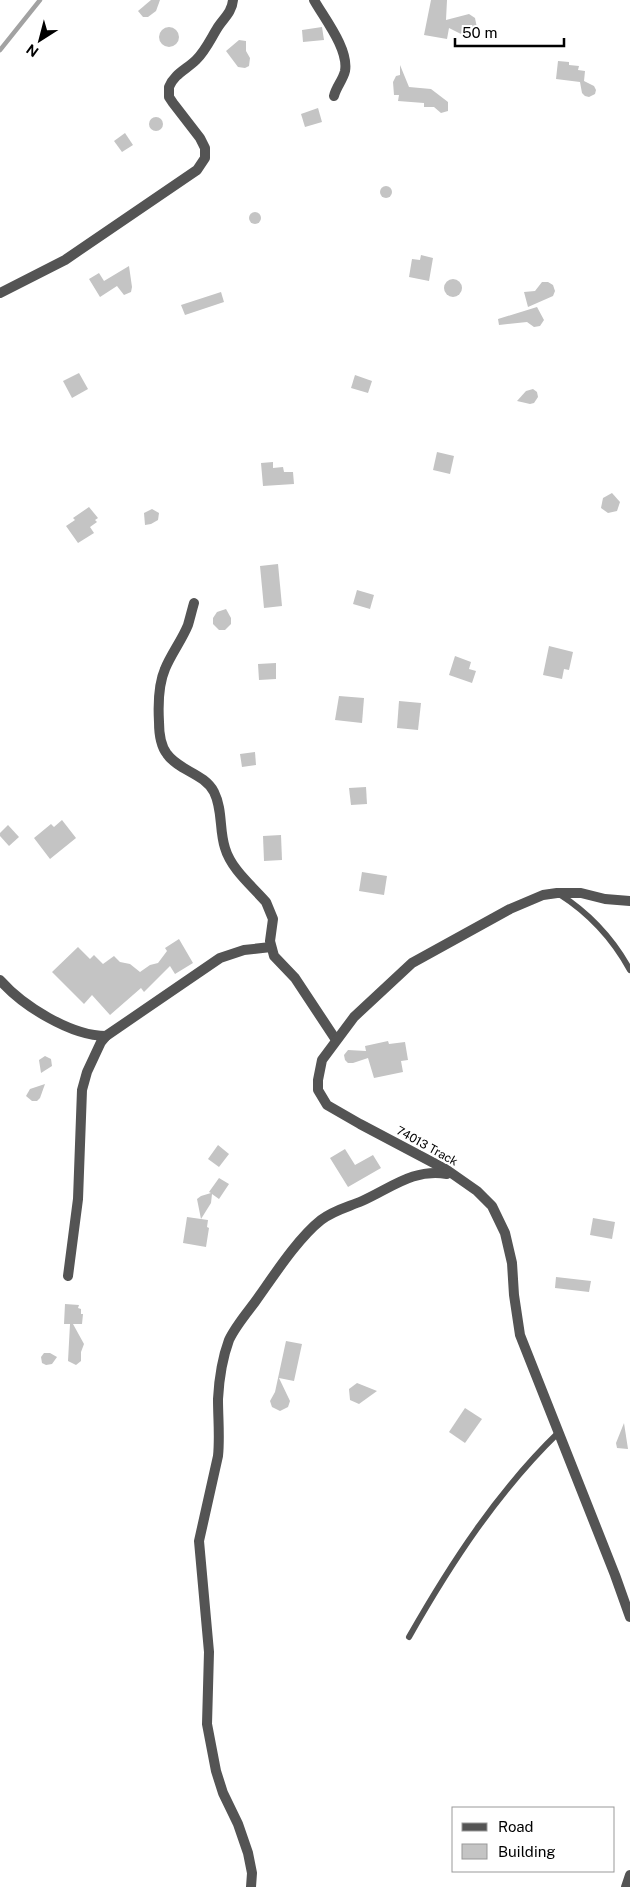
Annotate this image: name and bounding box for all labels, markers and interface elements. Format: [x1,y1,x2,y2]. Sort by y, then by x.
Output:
north arrow [15,15,65,65]
scale bar [455,15,564,47]
text: 50 m [462,24,497,41]
text: N [23,41,41,60]
street label: 74013 Track [394,1123,460,1169]
legend [452,1807,615,1872]
text: Road [498,1818,534,1835]
text: Building [498,1843,556,1860]

